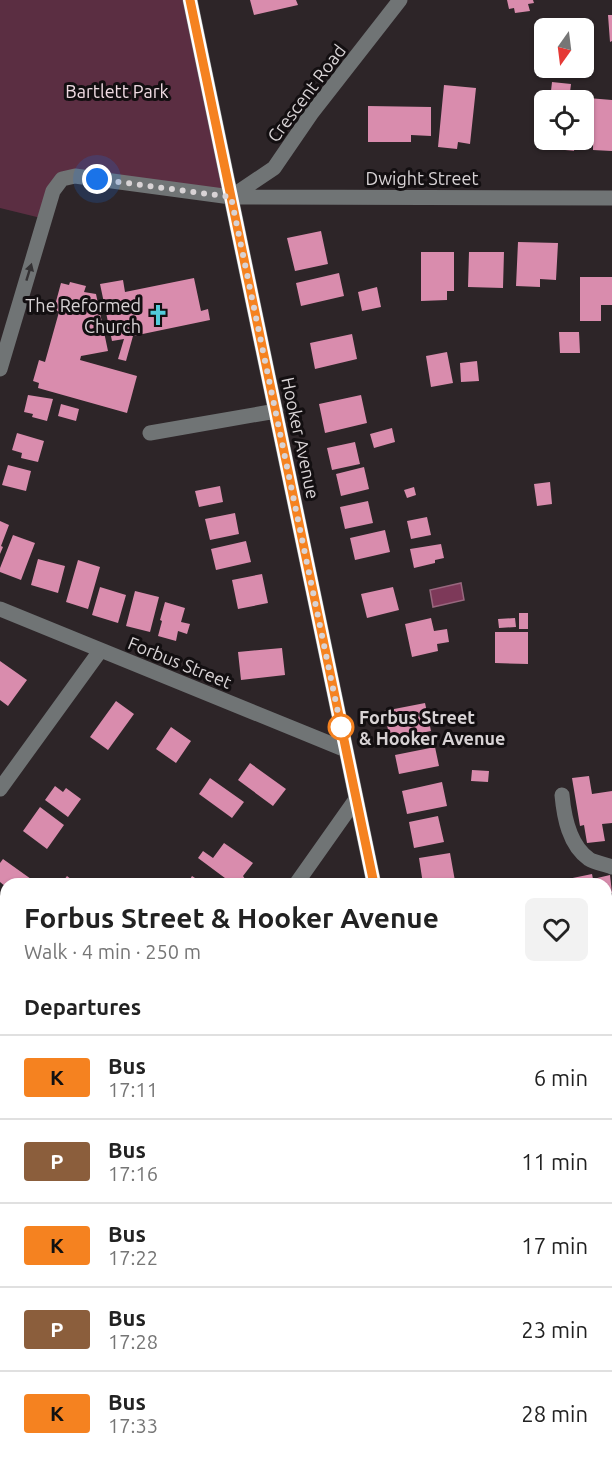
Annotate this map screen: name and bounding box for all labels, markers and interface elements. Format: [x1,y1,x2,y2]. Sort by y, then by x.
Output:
north arrow [534,18,594,78]
map controls [534,18,594,150]
street label: Crescent Road [263,40,349,146]
park label: Bartlett Park [65,81,169,101]
button: locate [534,90,594,150]
your location [82,164,112,194]
street label: Dwight Street [365,168,479,188]
one-way arrow [25,263,34,281]
place label: The Reformed Church [25,295,141,336]
church icon: The Reformed Church [146,303,170,327]
street label: Hooker Avenue [278,375,324,501]
street label: Forbus Street [125,632,235,692]
place label: Forbus Street & Hooker Avenue [359,707,505,748]
marker: Forbus Street & Hooker Avenue [328,714,354,740]
button: heart [525,898,588,961]
text: Forbus Street & Hooker Avenue [24,902,439,933]
text: Walk · 4 min · 250 m [24,940,201,963]
text: Departures [24,994,141,1019]
text: Bus [108,1053,146,1078]
text: K [50,1065,64,1089]
text: 6 min [534,1065,588,1090]
text: 17:11 [108,1078,158,1101]
text: Bus [108,1137,146,1162]
text: P [50,1149,64,1173]
text: 11 min [521,1149,588,1174]
text: 17:16 [108,1162,158,1185]
text: Bus [108,1221,146,1246]
text: K [50,1233,64,1257]
text: 17 min [521,1233,588,1258]
text: 17:22 [108,1246,158,1269]
text: Bus [108,1305,146,1330]
text: P [50,1317,64,1341]
text: 23 min [521,1317,588,1342]
text: 17:28 [108,1330,158,1353]
text: Bus [108,1389,146,1414]
text: K [50,1401,64,1425]
text: 28 min [521,1401,588,1426]
text: 17:33 [108,1414,158,1437]

